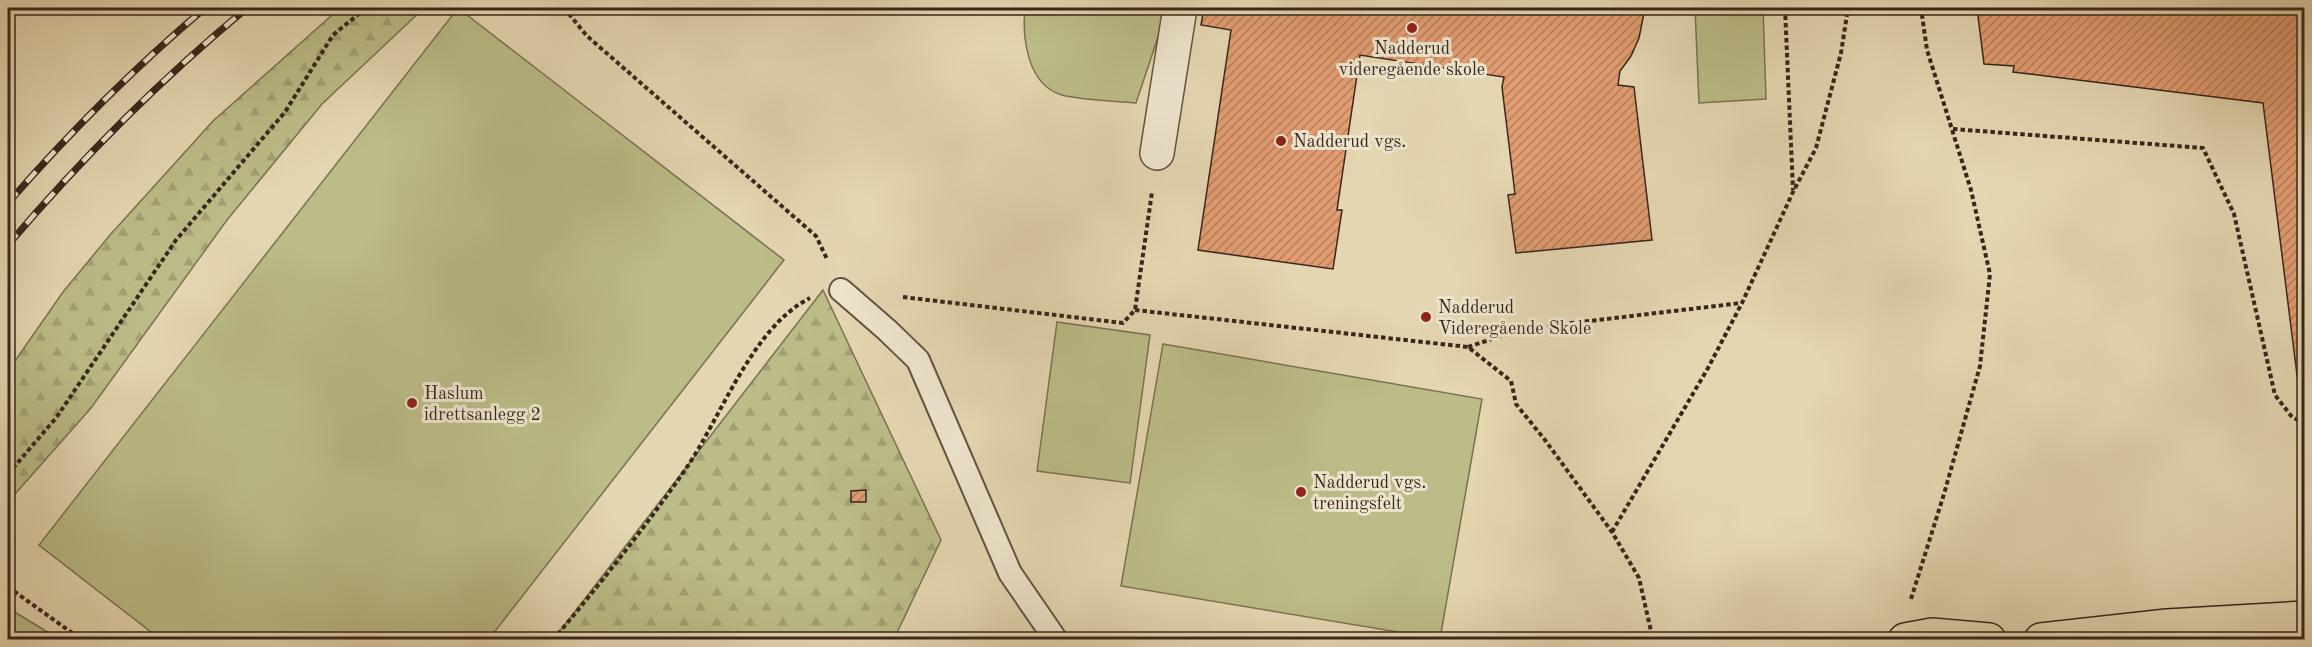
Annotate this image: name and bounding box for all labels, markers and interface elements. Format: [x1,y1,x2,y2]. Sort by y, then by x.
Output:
marker: Nadderud videregående skole [1405,21,1419,35]
place label: Nadderud videregående skole [1339,40,1485,79]
place label: Nadderud vgs. [1293,133,1406,151]
marker: Nadderud vgs. [1274,134,1288,148]
place label: Nadderud Videregående Skole [1438,299,1591,338]
marker: Nadderud Videregående Skole [1419,310,1433,324]
place label: Haslum idrettsanlegg 2 [424,385,541,424]
marker: Haslum idrettsanlegg 2 [405,396,419,410]
place label: Nadderud vgs. treningsfelt [1313,474,1426,513]
marker: Nadderud vgs. treningsfelt [1294,485,1308,499]

